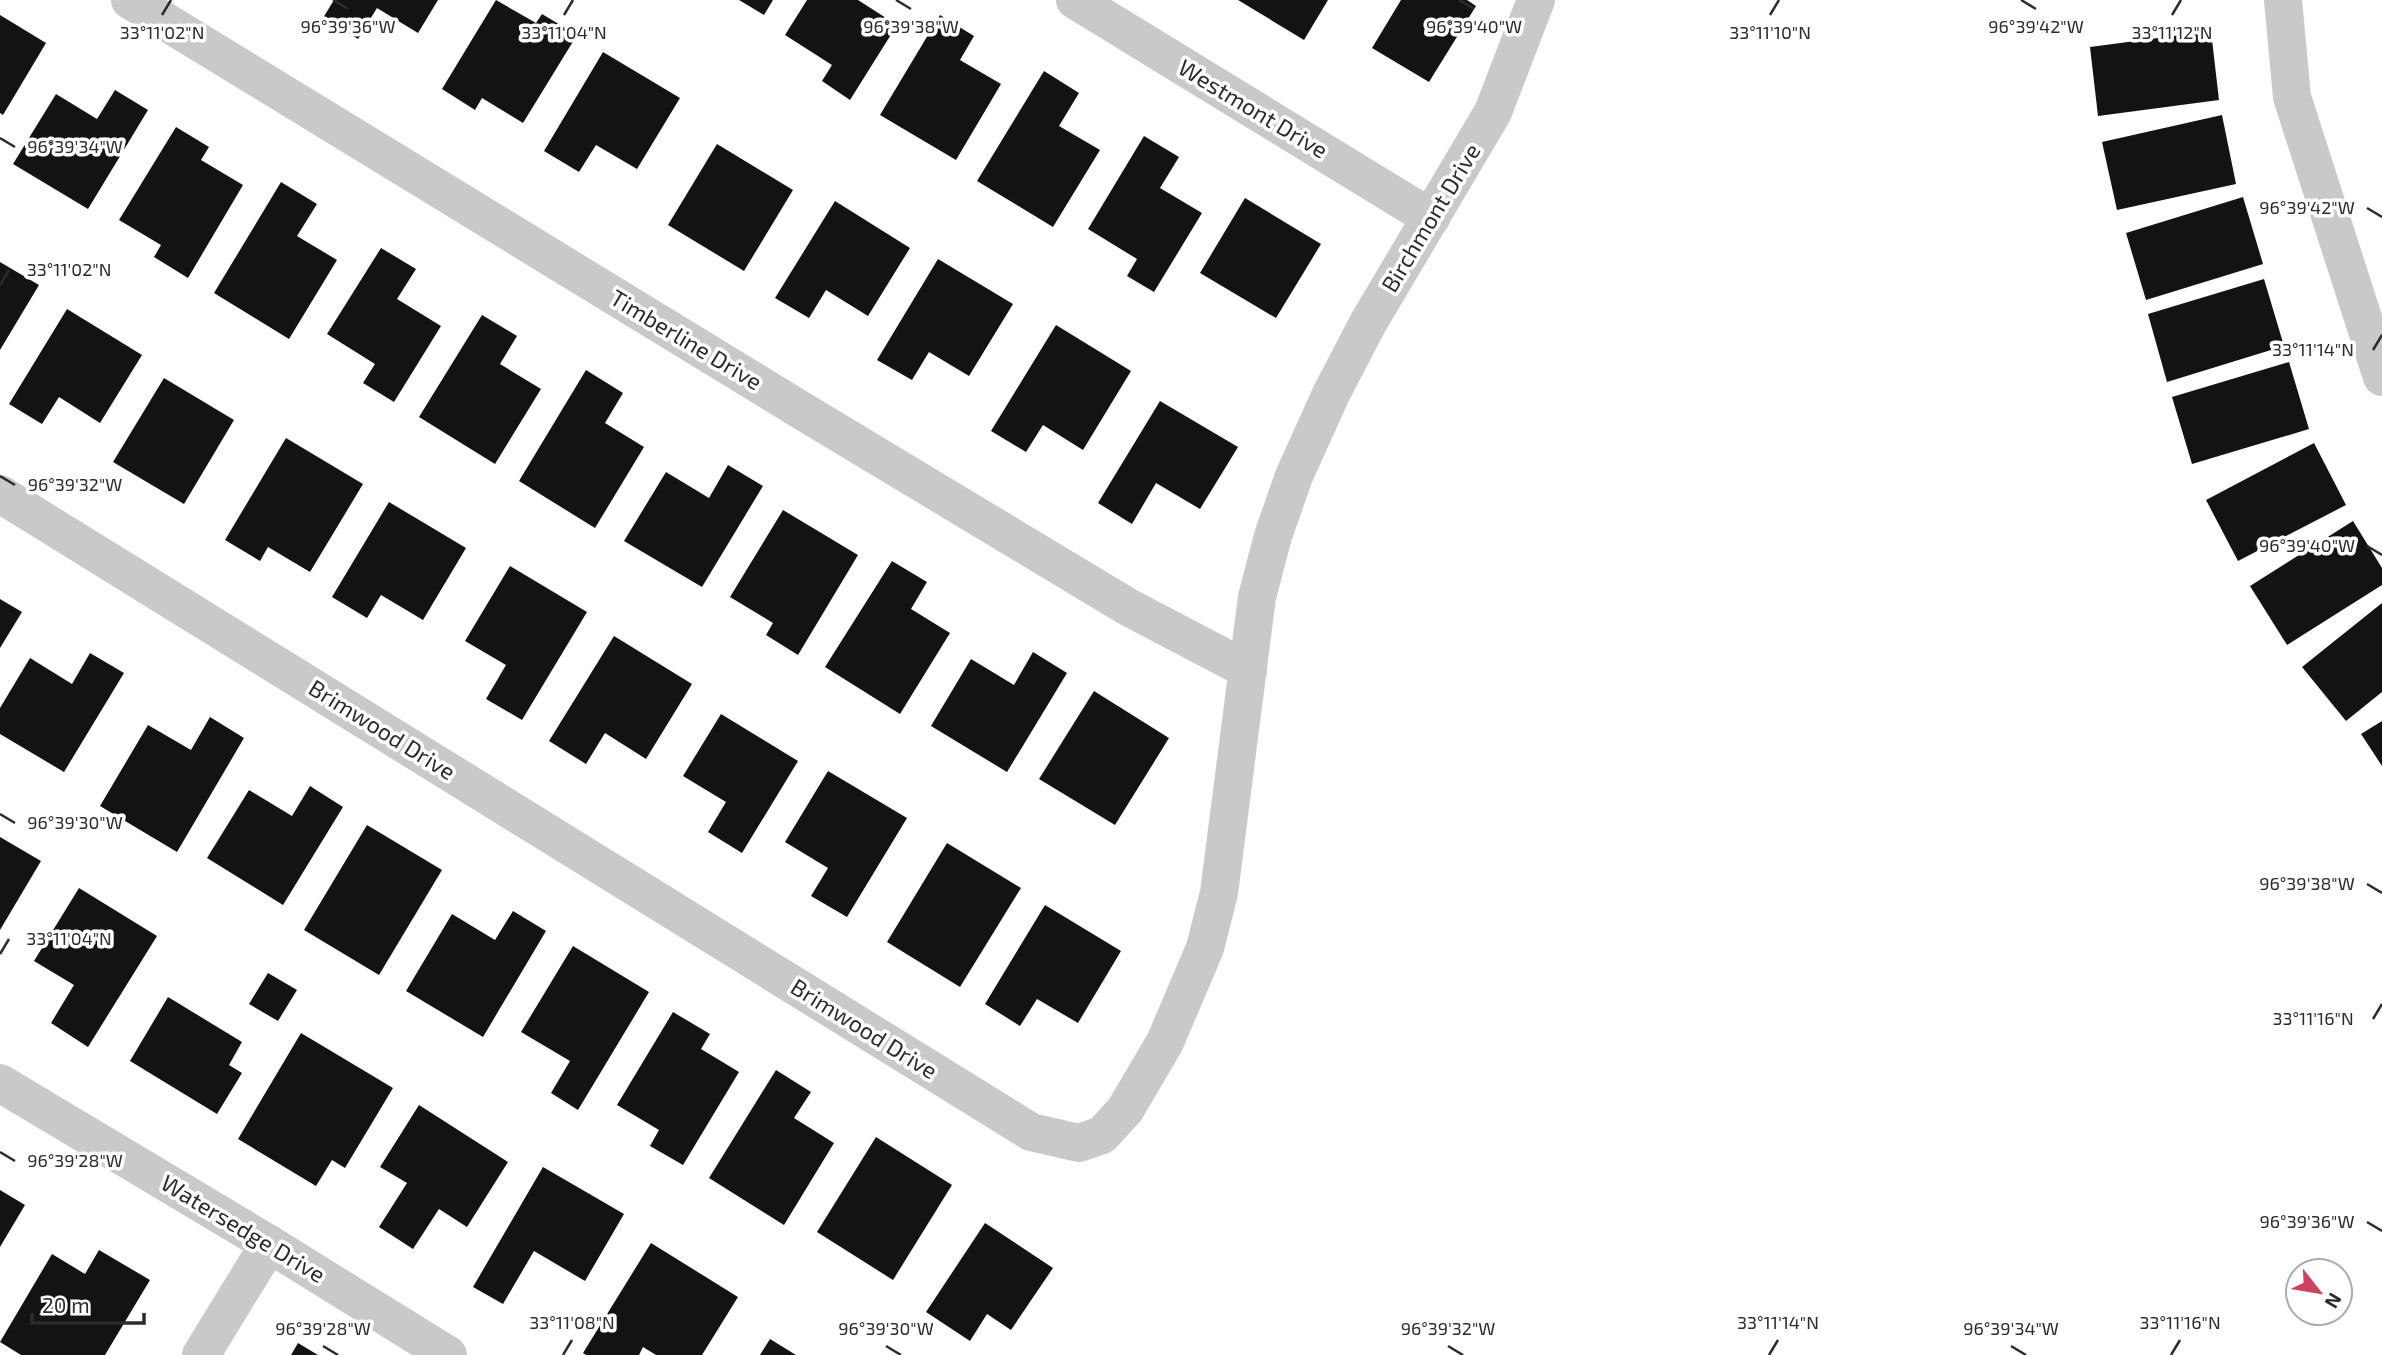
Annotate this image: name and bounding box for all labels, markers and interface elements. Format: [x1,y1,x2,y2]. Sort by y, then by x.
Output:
text: 96°39'36"W [301,15,395,37]
text: 96°39'38"W [863,15,959,37]
text: 96°39'40"W [1426,15,1522,37]
text: 96°39'42"W [1988,15,2084,37]
text: 33°11'02"N [120,21,204,43]
text: 33°11'04"N [521,21,607,43]
text: 33°11'10"N [1729,21,1811,43]
text: 33°11'12"N [2132,21,2212,43]
street label: Westmont Drive [1174,53,1333,164]
text: 96°39'34"W [27,135,123,157]
street label: Birchmont Drive [1375,138,1486,297]
text: 96°39'42"W [2259,196,2355,218]
text: 33°11'02"N [27,258,111,280]
street label: Timberline Drive [606,283,767,395]
text: 33°11'14"N [2272,338,2354,360]
text: 96°39'32"W [28,473,122,495]
text: 96°39'40"W [2259,534,2355,556]
street label: Brimwood Drive [304,673,461,785]
text: 96°39'30"W [27,811,123,833]
text: 96°39'38"W [2259,872,2355,894]
text: 33°11'04"N [26,927,112,949]
street label: Brimwood Drive [786,972,943,1084]
text: 33°11'16"N [2272,1007,2354,1029]
text: 96°39'28"W [27,1149,123,1171]
street label: Watersedge Drive [156,1168,331,1288]
text: 96°39'36"W [2260,1210,2354,1232]
north arrow [2284,1257,2354,1327]
scale bar [32,1282,144,1326]
text: N [2321,1289,2347,1313]
text: 20 m [42,1292,90,1317]
text: 33°11'08"N [529,1311,615,1333]
text: 33°11'14"N [1737,1311,1819,1333]
text: 33°11'16"N [2139,1311,2221,1333]
text: 96°39'28"W [275,1317,371,1339]
text: 96°39'30"W [838,1317,934,1339]
text: 96°39'32"W [1401,1317,1495,1339]
text: 96°39'34"W [1963,1317,2059,1339]

